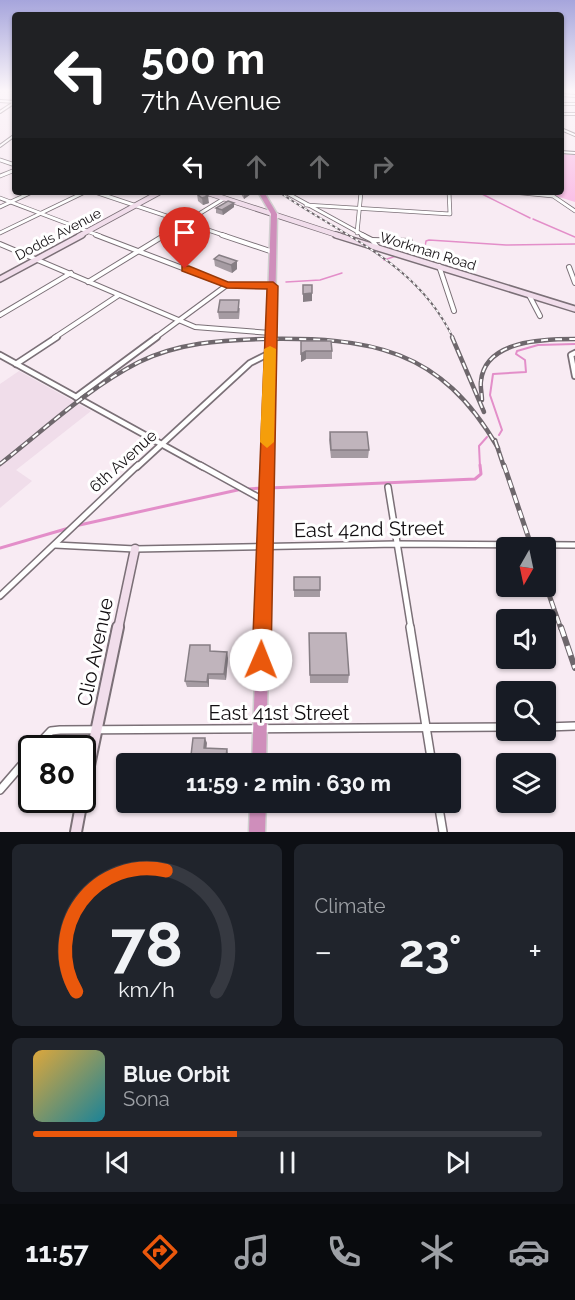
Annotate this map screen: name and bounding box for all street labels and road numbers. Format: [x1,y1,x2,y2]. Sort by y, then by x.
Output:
street label: Dodds Avenue [12,205,104,263]
street label: Workman Road [378,229,478,273]
street label: 6th Avenue [85,426,161,496]
street label: East 42nd Street [294,516,445,542]
street label: Clio Avenue [72,595,118,708]
street label: East 41st Street [209,701,350,725]

